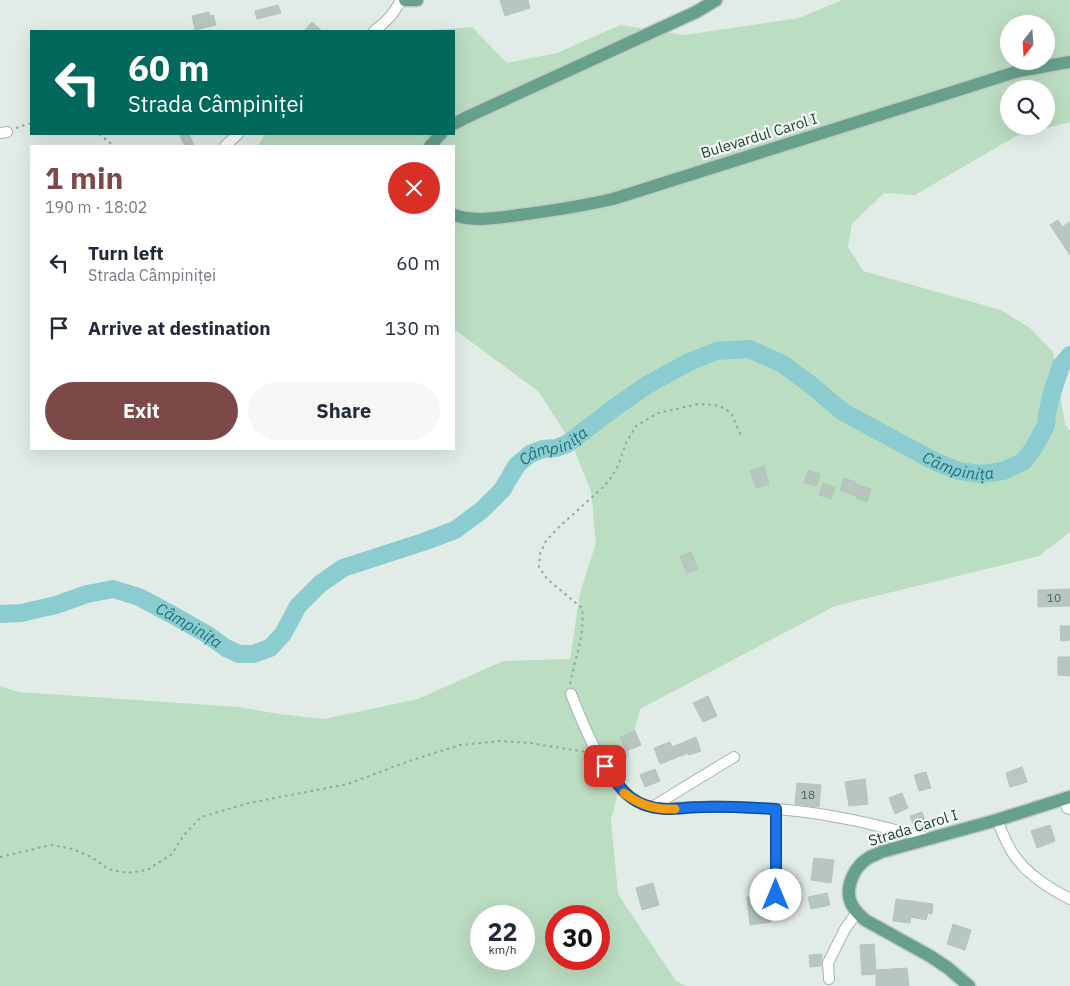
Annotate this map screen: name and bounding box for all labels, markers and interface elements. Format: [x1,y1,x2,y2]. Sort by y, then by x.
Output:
north arrow [1000,15,1055,70]
map controls [1000,15,1055,135]
text: 60 m [128,45,210,91]
icon: left [45,50,110,115]
button: search [1000,80,1055,135]
text: Strada Câmpiniței [128,89,304,118]
street label: Bulevardul Carol I [698,109,819,162]
text: 1 min [45,158,123,197]
button: close [388,162,440,214]
text: 190 m · 18:02 [45,197,147,217]
text: Turn left [88,241,164,265]
icon: left [45,249,73,277]
text: 60 m [396,251,440,275]
text: Strada Câmpiniței [88,265,216,285]
icon: arrive [45,314,73,342]
text: Arrive at destination [88,316,271,340]
text: 130 m [385,316,440,340]
button: Exit [45,382,238,440]
button: Share [248,382,440,440]
water label: Câmpinița [514,422,591,469]
water label: Câmpinița [919,447,995,484]
house number: 10 [1047,590,1061,605]
water label: Câmpinița [153,598,226,652]
pin [584,745,626,787]
icon: arrive [591,752,619,780]
house number: 18 [801,787,815,802]
street label: Strada Carol I [866,805,960,850]
position arrow [749,868,801,920]
speed limit sign: 30 [545,905,610,970]
text: 22 [487,915,518,948]
text: km/h [488,942,517,957]

